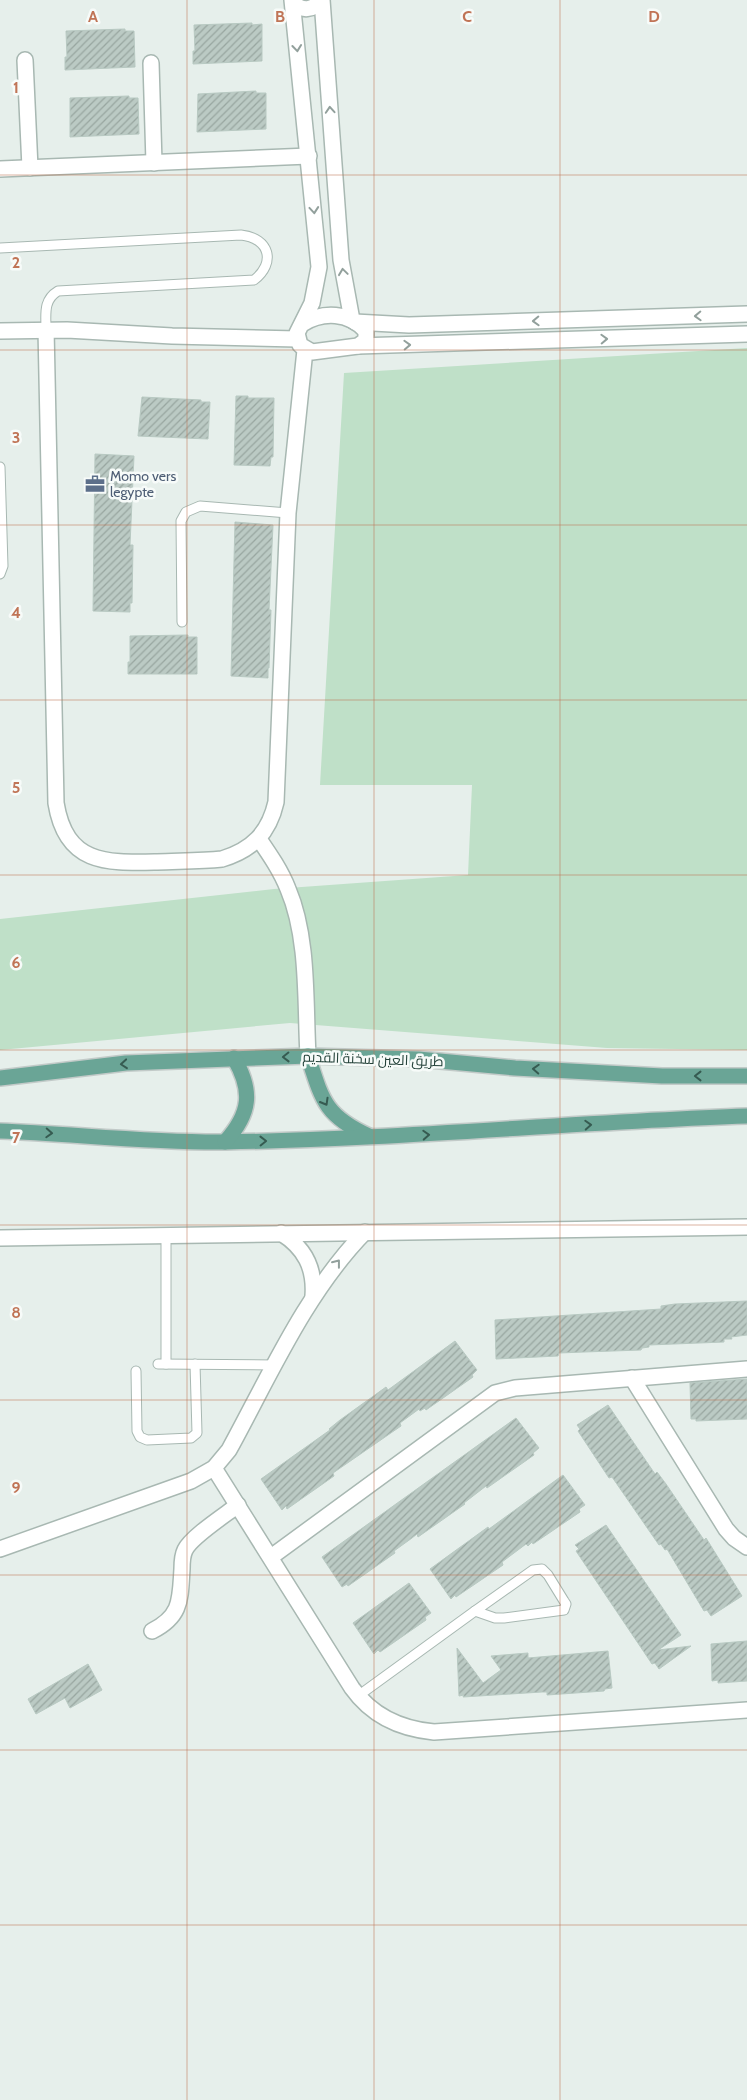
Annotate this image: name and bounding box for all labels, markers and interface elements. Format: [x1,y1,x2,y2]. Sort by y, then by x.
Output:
text: A [88,7,98,26]
text: B [275,7,285,26]
text: C [462,7,472,26]
text: D [648,7,660,26]
one-way arrow [291,45,302,53]
text: 1 [13,78,19,97]
one-way arrow [325,106,336,114]
one-way arrow [308,206,319,214]
text: 2 [12,253,20,272]
one-way arrow [338,268,349,276]
one-way arrow [694,310,702,321]
one-way arrow [532,316,540,326]
one-way arrow [601,334,609,344]
one-way arrow [404,340,411,350]
text: 3 [12,428,20,447]
place label: Momo vers legypte [110,467,176,501]
office icon: Momo vers legypte [84,473,106,495]
text: 4 [11,603,21,622]
text: 5 [12,778,20,797]
text: 6 [12,953,21,972]
street label: طريق العين سخنة القديم [302,1048,444,1071]
one-way arrow [282,1051,290,1062]
one-way arrow [120,1058,128,1069]
one-way arrow [532,1064,540,1075]
one-way arrow [694,1071,702,1081]
one-way arrow [319,1096,329,1105]
one-way arrow [584,1119,592,1130]
text: 7 [12,1128,21,1147]
one-way arrow [45,1128,53,1139]
one-way arrow [422,1129,430,1140]
one-way arrow [260,1135,268,1146]
one-way arrow [331,1259,340,1269]
text: 8 [11,1303,21,1322]
text: 9 [12,1478,21,1497]

